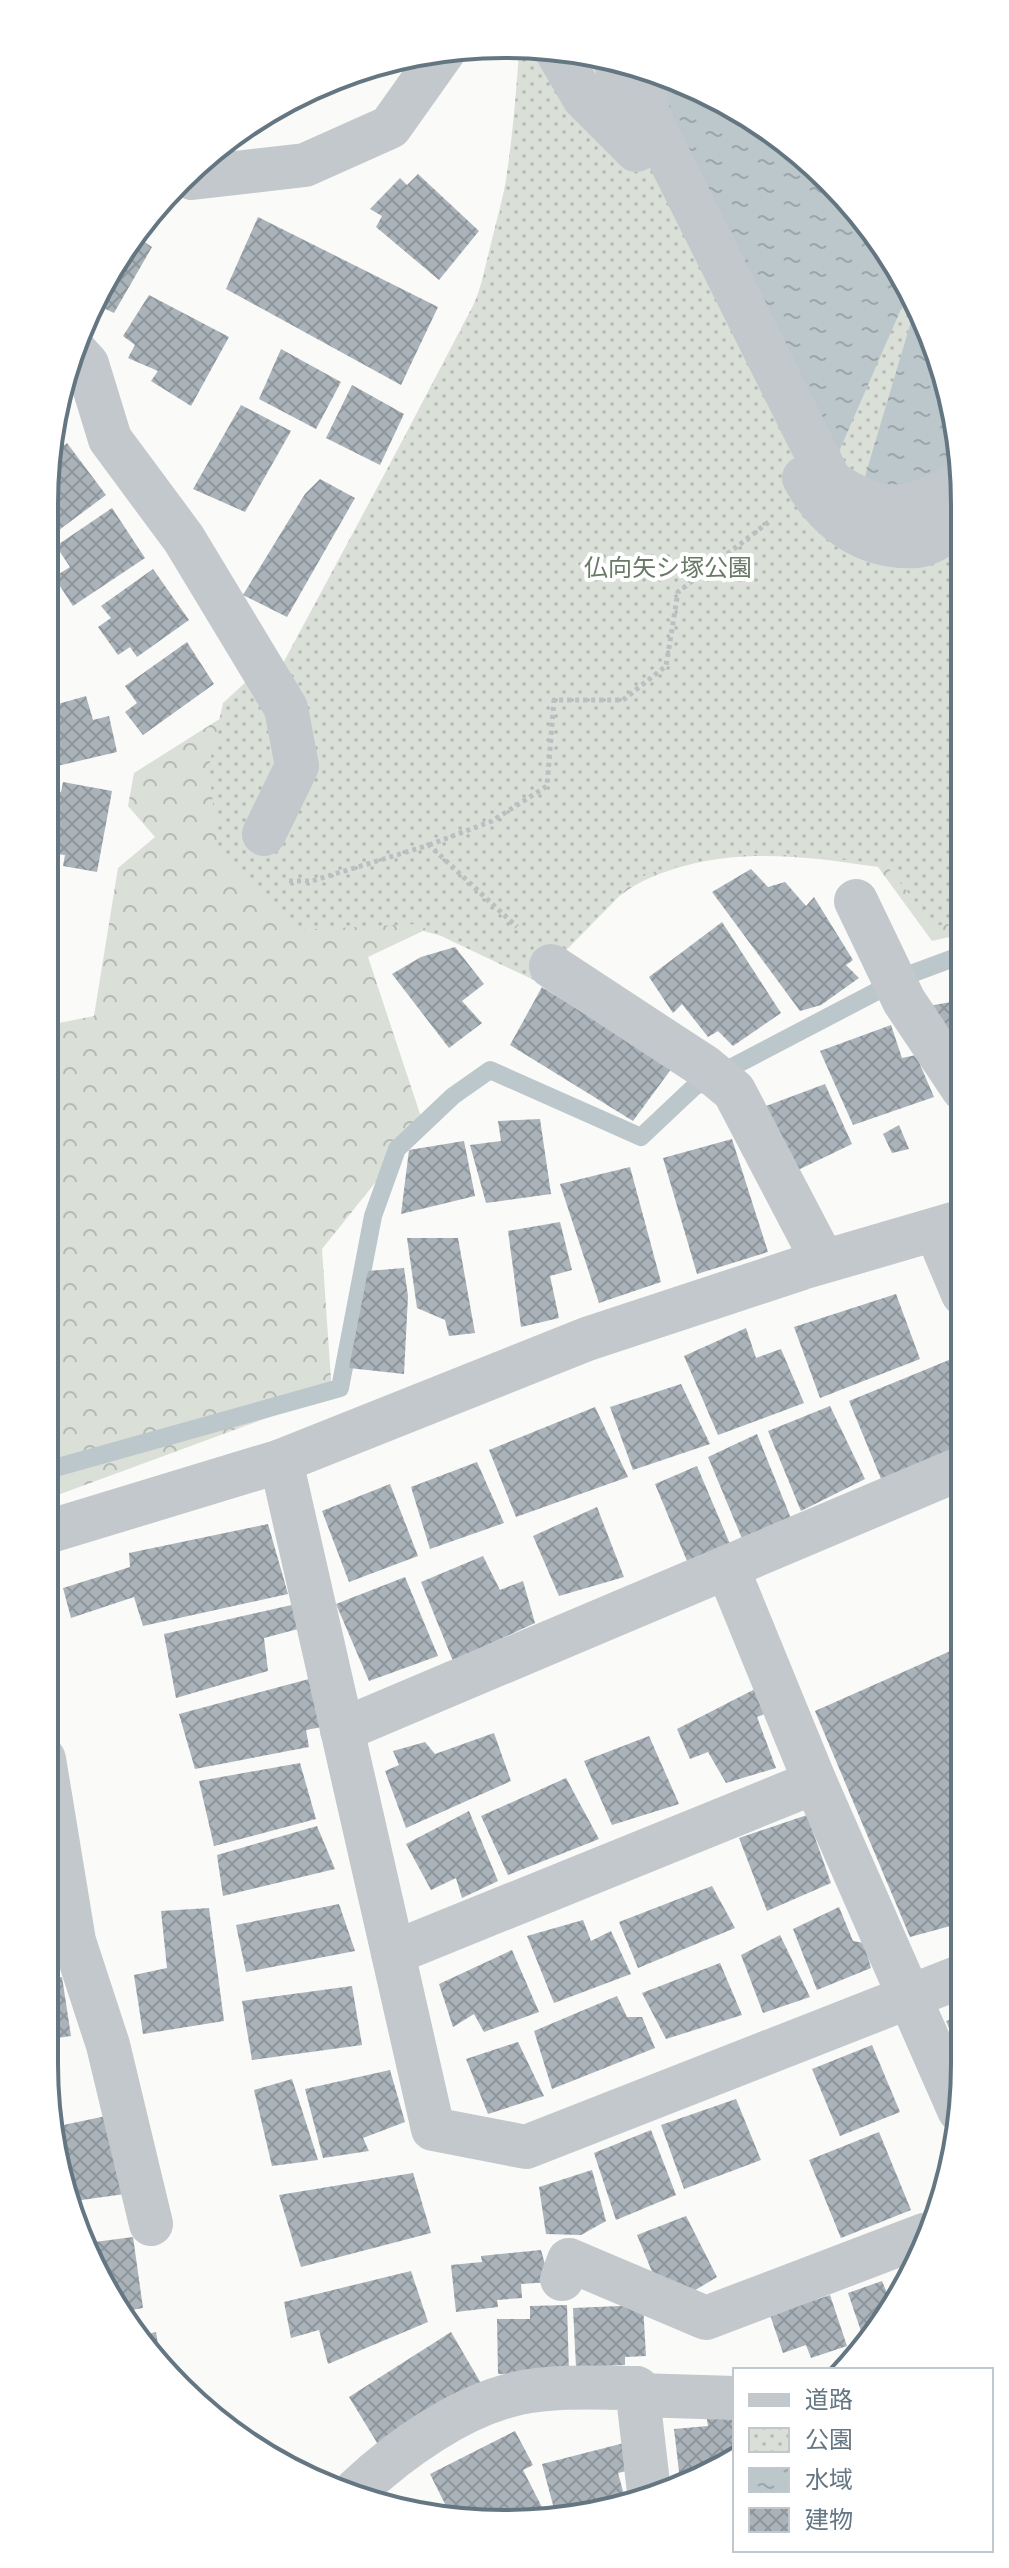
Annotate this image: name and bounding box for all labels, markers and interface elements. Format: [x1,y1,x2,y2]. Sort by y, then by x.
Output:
park label: 仏向矢シ塚公園 [584,554,752,581]
legend [733,2368,993,2552]
text: 道路 [805,2386,853,2413]
text: 公園 [805,2426,853,2453]
text: 水域 [805,2466,853,2493]
text: 建物 [805,2506,853,2533]

